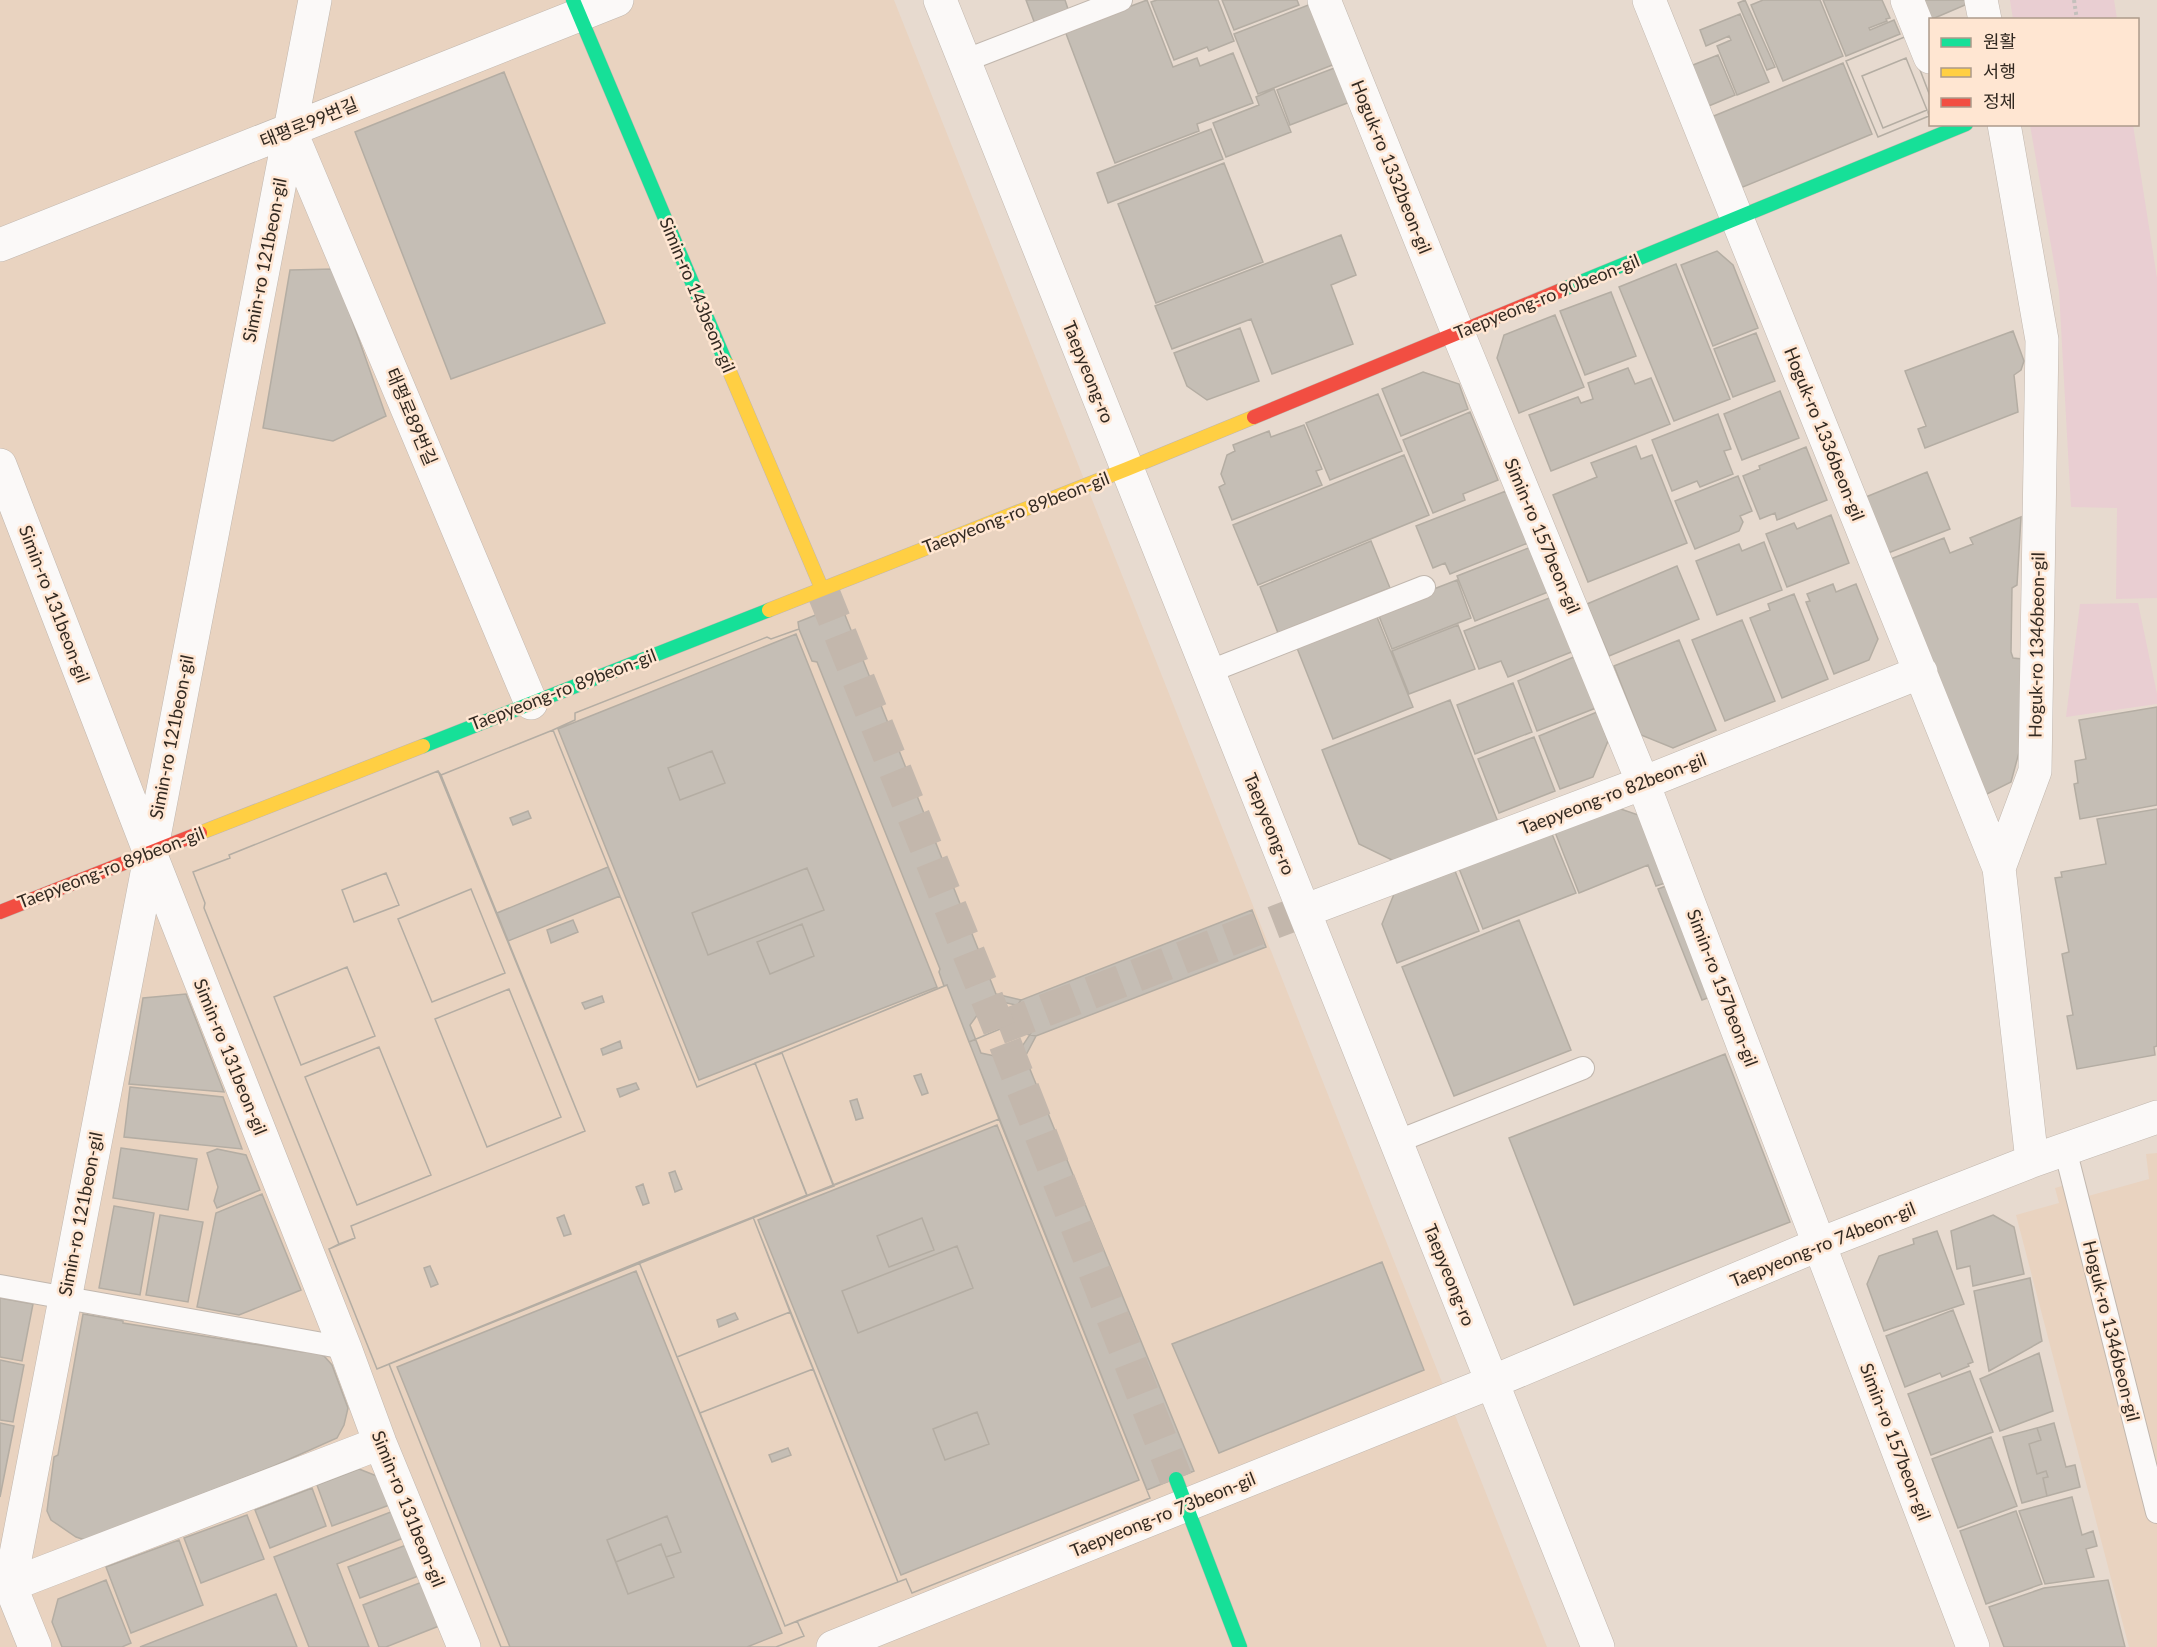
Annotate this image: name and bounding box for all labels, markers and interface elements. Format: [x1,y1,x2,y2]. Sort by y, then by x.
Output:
legend [1929,18,2139,126]
text: 원활 [1983,30,2016,52]
text: 서행 [1983,60,2016,82]
street label: Hoguk-ro 1332beon-gil [1347,76,1437,257]
text: 정체 [1983,90,2016,112]
street label: 태평로99번길 [256,92,361,152]
street label: Simin-ro 121beon-gil [237,176,291,344]
street label: Simin-ro 143beon-gil [655,214,741,376]
street label: Taepyeong-ro 90beon-gil [1451,249,1643,343]
street label: Taepyeong-ro [1058,317,1119,426]
street label: Hoguk-ro 1336beon-gil [1780,343,1870,524]
street label: 태평로89번길 [382,365,442,469]
street label: Simin-ro 157beon-gil [1500,455,1586,617]
street label: Taepyeong-ro 89beon-gil [919,466,1112,558]
street label: Simin-ro 131beon-gil [15,522,95,685]
street label: Hoguk-ro 1346beon-gil [2023,552,2049,738]
street label: Taepyeong-ro 89beon-gil [466,643,659,735]
street label: Simin-ro 121beon-gil [144,653,198,821]
street label: Taepyeong-ro 82beon-gil [1516,747,1709,839]
street label: Taepyeong-ro [1239,769,1300,878]
street label: Taepyeong-ro 89beon-gil [14,821,207,913]
street label: Simin-ro 157beon-gil [1683,906,1763,1069]
street label: Simin-ro 131beon-gil [190,975,272,1138]
street label: Simin-ro 121beon-gil [53,1130,107,1298]
street label: Taepyeong-ro 74beon-gil [1727,1197,1919,1291]
street label: Taepyeong-ro [1419,1220,1480,1329]
street label: Hoguk-ro 1346beon-gil [2079,1238,2145,1423]
street label: Simin-ro 157beon-gil [1856,1360,1936,1523]
street label: Simin-ro 131beon-gil [368,1427,450,1590]
street label: Taepyeong-ro 73beon-gil [1067,1467,1259,1561]

